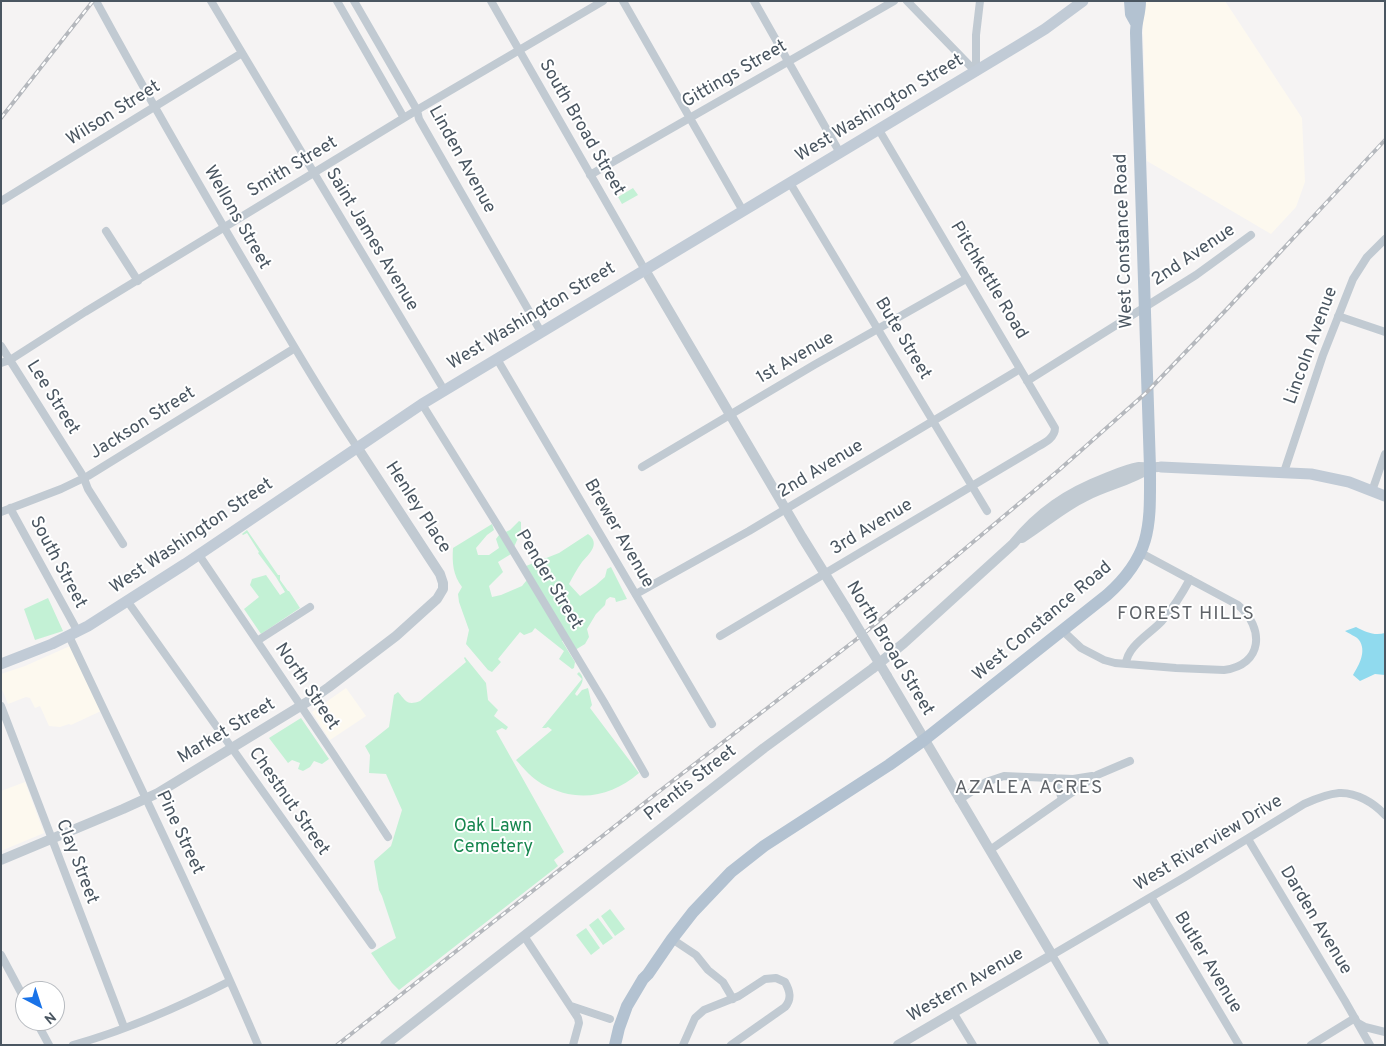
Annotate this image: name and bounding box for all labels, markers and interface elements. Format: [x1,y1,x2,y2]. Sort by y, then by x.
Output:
street label: Gittings Street [679,36,791,114]
street label: West Washington Street [792,50,968,168]
street label: South Broad Street [533,56,629,200]
street label: Wilson Street [63,77,165,151]
street label: Linden Avenue [423,102,499,218]
street label: Smith Street [244,133,342,203]
street label: West Constance Road [1111,153,1139,329]
street label: Wellons Street [198,162,274,274]
street label: Saint James Avenue [320,165,422,315]
street label: Pitchkettle Road [944,218,1032,344]
street label: 2nd Avenue [1148,220,1240,292]
street label: West Washington Street [444,258,620,376]
street label: Lincoln Avenue [1281,284,1343,408]
street label: Bute Street [869,294,935,384]
street label: 1st Avenue [753,328,839,390]
street label: Lee Street [21,357,83,439]
street label: Jackson Street [86,383,200,465]
street label: 2nd Avenue [774,436,868,504]
street label: Henley Place [379,458,455,558]
street label: West Washington Street [106,474,278,600]
street label: Brewer Avenue [578,476,658,592]
street label: 3rd Avenue [827,495,917,561]
street label: South Street [24,513,90,613]
street label: Pender Street [510,526,586,634]
street label: West Constance Road [969,557,1117,687]
street label: North Broad Street [840,578,938,720]
district label: FOREST HILLS [1116,604,1256,626]
street label: North Street [269,639,343,735]
street label: Market Street [174,695,280,769]
street label: Prentis Street [641,741,741,827]
street label: Chestnut Street [243,744,333,860]
district label: AZALEA ACRES [953,778,1105,800]
street label: Pine Street [150,788,208,878]
street label: West Riverview Drive [1131,791,1287,897]
park label: Oak Lawn Cemetery [453,816,533,859]
street label: Clay Street [50,817,102,907]
street label: Darden Avenue [1274,863,1356,979]
street label: Butler Avenue [1168,908,1246,1018]
street label: Western Avenue [904,944,1028,1028]
north arrow [15,981,65,1031]
text: N [40,1007,59,1027]

